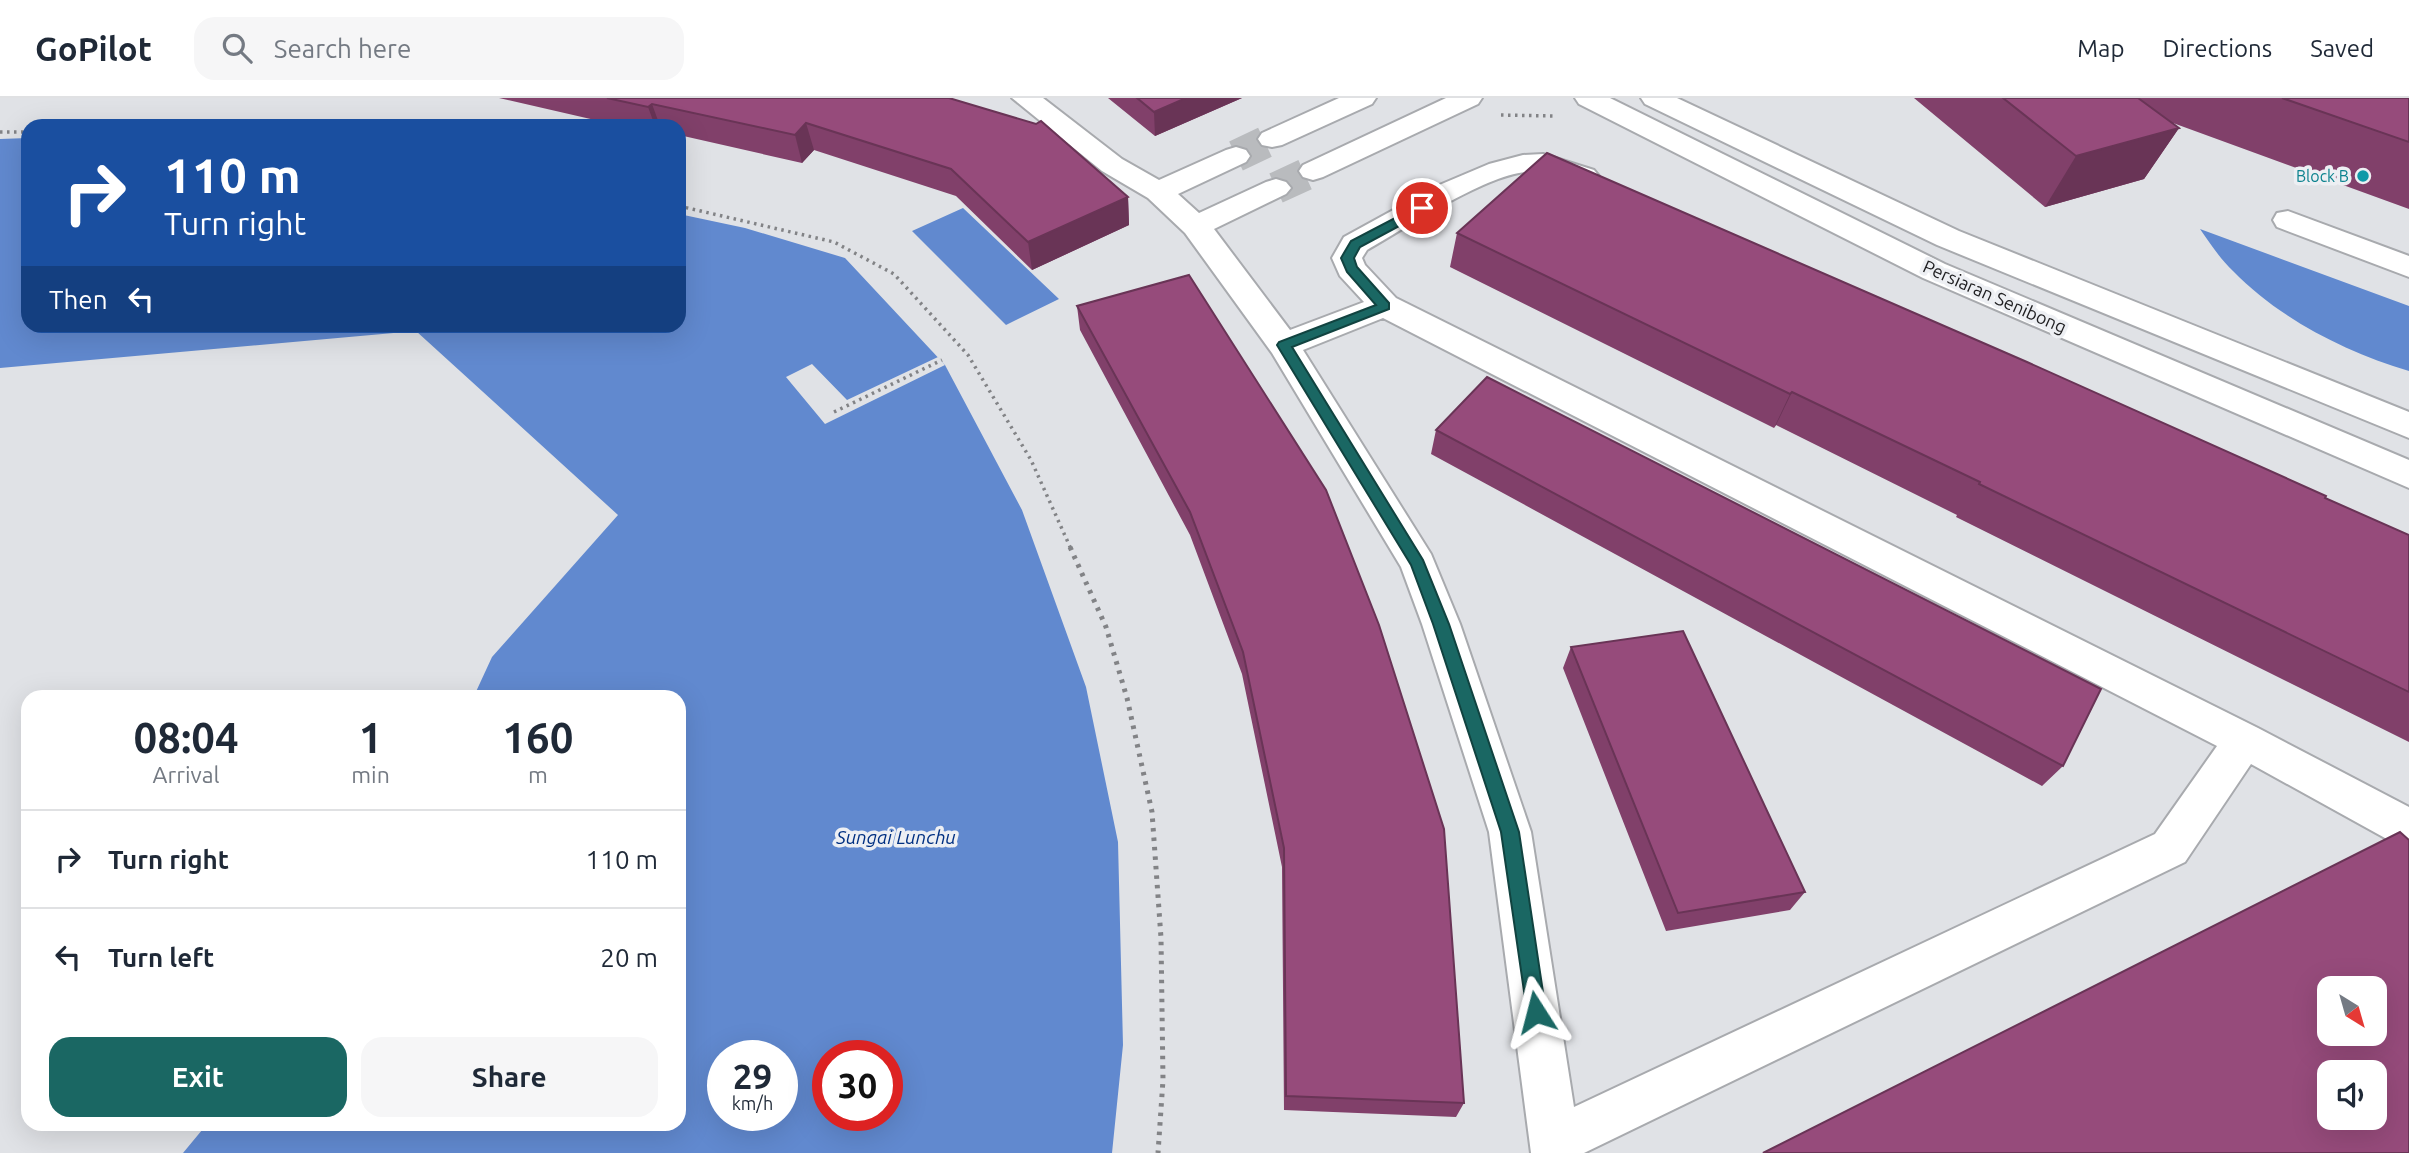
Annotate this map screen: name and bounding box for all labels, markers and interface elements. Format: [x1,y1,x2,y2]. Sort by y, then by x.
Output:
search box [194,17,684,80]
icon: search [218,29,256,67]
text: GoPilot [35,30,152,67]
text: Search here [274,34,411,63]
text: Map [2077,35,2124,62]
text: Directions [2162,35,2272,62]
text: Saved [2310,35,2374,62]
icon: right [49,147,140,238]
text: 110 m [164,147,301,202]
place label: Block B [2296,167,2349,185]
marker: Block B [2355,168,2371,184]
pin [1392,178,1452,238]
icon: arrive [1403,189,1441,227]
text: Turn right [164,205,306,241]
street label: Persiaran Senibong [1920,255,2070,337]
icon: left [122,280,160,318]
text: Then [49,285,108,314]
text: 08:04 [134,714,239,761]
text: 1 [359,714,382,761]
text: 160 [502,714,573,761]
text: Arrival [153,762,220,787]
text: min [351,762,390,787]
text: m [528,762,548,787]
water label: Sungai Lunchu [835,826,956,848]
icon: right [49,840,87,878]
text: Turn right [108,845,229,874]
text: 110 m [586,845,658,874]
icon: left [49,938,87,976]
text: Turn left [108,943,214,972]
text: 20 m [600,943,658,972]
position arrow [1499,975,1573,1049]
north arrow [2317,976,2387,1046]
map controls [2317,976,2387,1130]
button: Exit [49,1037,347,1117]
button: Share [361,1037,658,1117]
speed limit sign: 30 [812,1040,903,1131]
text: 29 [733,1056,772,1096]
button: sound [2317,1060,2387,1130]
text: km/h [732,1093,773,1113]

